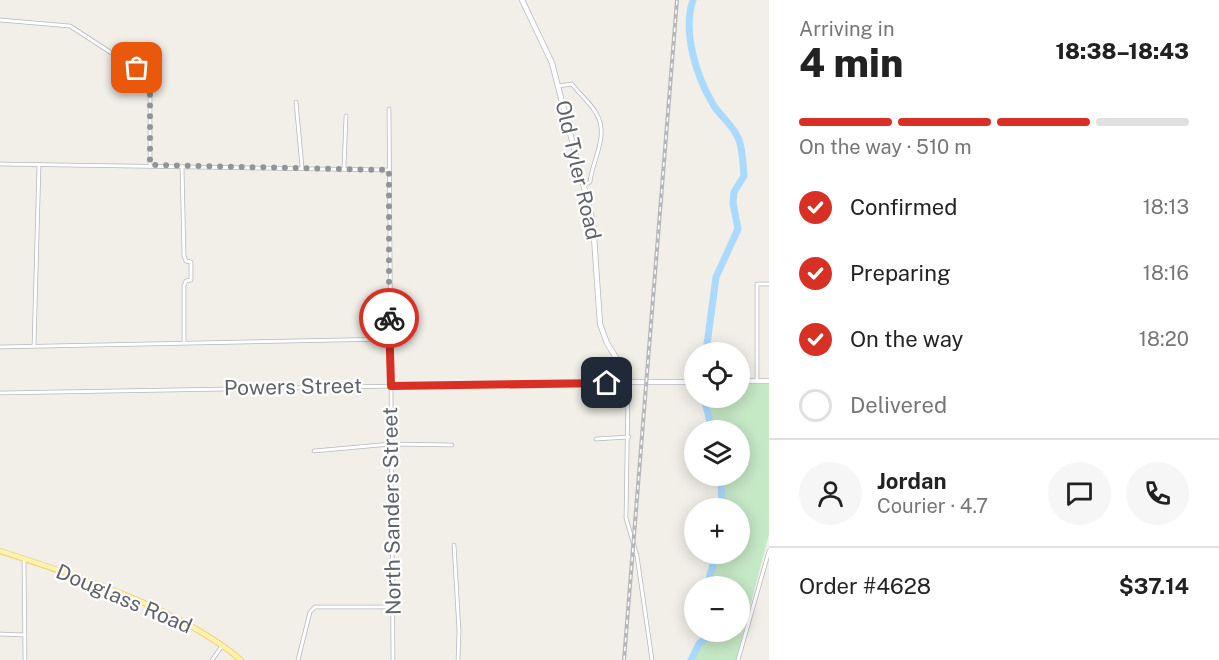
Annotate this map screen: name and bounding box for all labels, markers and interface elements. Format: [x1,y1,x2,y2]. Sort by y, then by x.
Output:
text: Arriving in [799,17,894,41]
text: 18:38–18:43 [1055,38,1189,64]
text: 4 min [799,40,903,86]
pin [111,42,162,93]
icon: bag [120,51,153,84]
street label: Old Tyler Road [550,98,607,242]
text: On the way · 510 m [799,135,971,159]
icon: check [799,191,832,224]
text: Confirmed [850,194,957,220]
text: 18:13 [1143,195,1189,219]
icon: check [799,257,832,290]
text: Preparing [850,260,951,286]
text: 18:16 [1143,261,1189,285]
courier [359,288,419,348]
icon: bike [373,302,406,335]
icon: check [799,323,832,356]
text: On the way [850,326,963,352]
text: 18:20 [1139,327,1189,351]
map controls [684,342,750,642]
button: locate [684,342,750,408]
pin [581,357,632,408]
icon: home [590,366,623,399]
street label: Powers Street [224,373,362,400]
text: Delivered [850,392,947,418]
street label: North Sanders Street [377,407,406,615]
button: layers [684,420,750,486]
button: person [799,462,862,525]
button: chat [1048,462,1111,525]
button: phone [1126,462,1189,525]
text: Jordan [877,468,946,494]
text: Courier · 4.7 [877,494,988,518]
button: + [684,498,750,564]
street label: Douglass Road [52,559,196,638]
text: Order #4628 [799,573,931,599]
text: $37.14 [1119,573,1189,599]
button: − [684,576,750,642]

